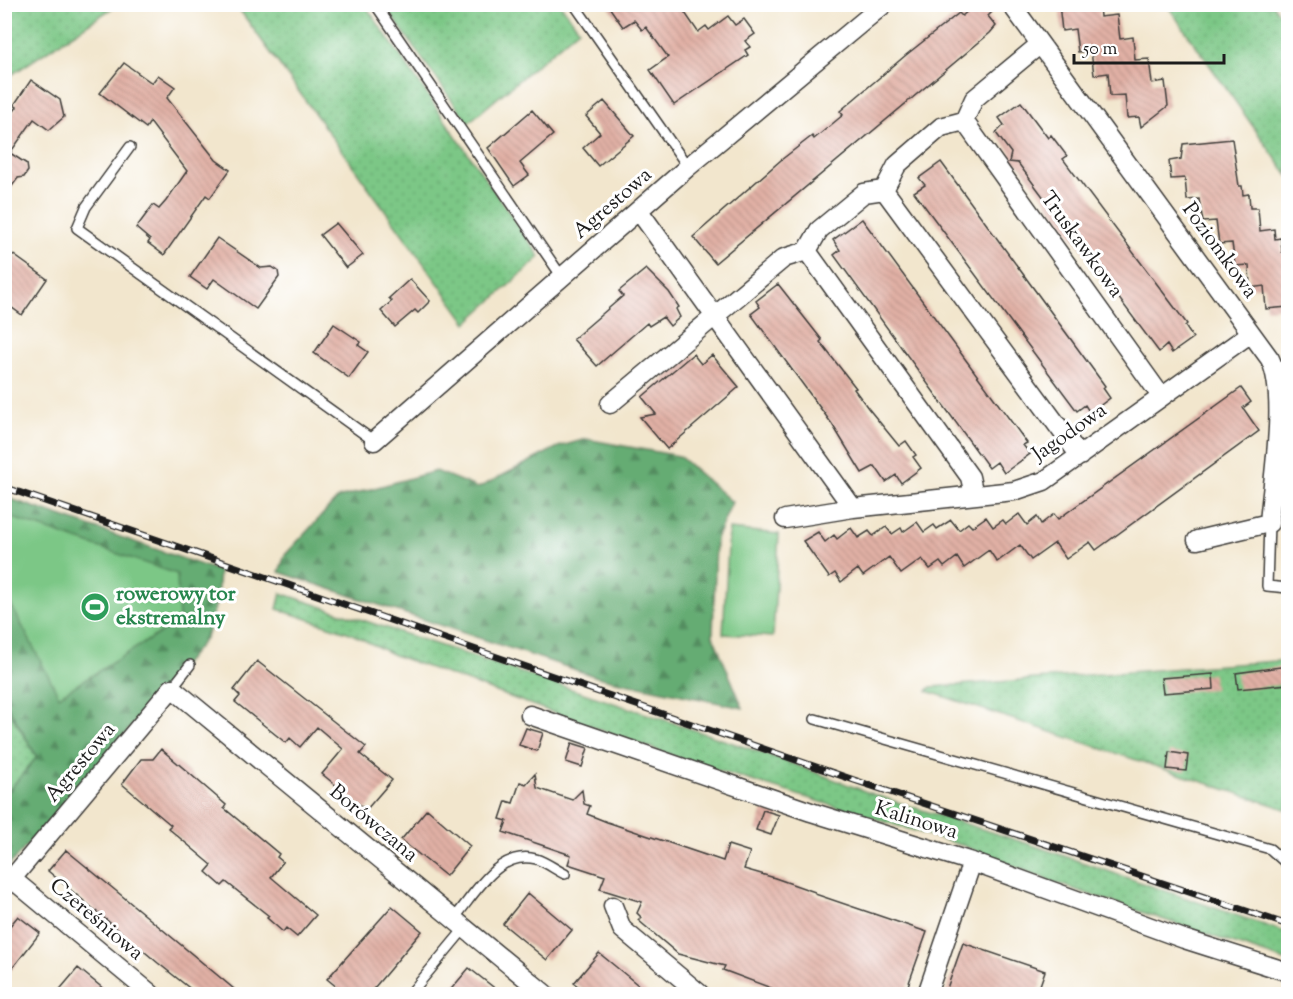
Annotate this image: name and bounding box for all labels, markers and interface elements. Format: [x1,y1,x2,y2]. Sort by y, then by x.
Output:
scale bar [1074,27,1224,65]
text: 50 m [1082,37,1118,63]
street label: Agrestowa [567,161,659,247]
street label: Truskawkowa [1032,186,1130,305]
street label: Poziomkowa [1174,197,1264,306]
street label: Jagodowa [1026,396,1114,470]
place label: rowerowy tor ekstremalny [116,580,236,634]
sports icon: rowerowy tor ekstremalny [79,591,111,623]
street label: Agrestowa [39,716,124,810]
street label: Borówczana [322,778,424,870]
street label: Kalinowa [871,794,961,848]
street label: Czereśniowa [42,872,150,969]

